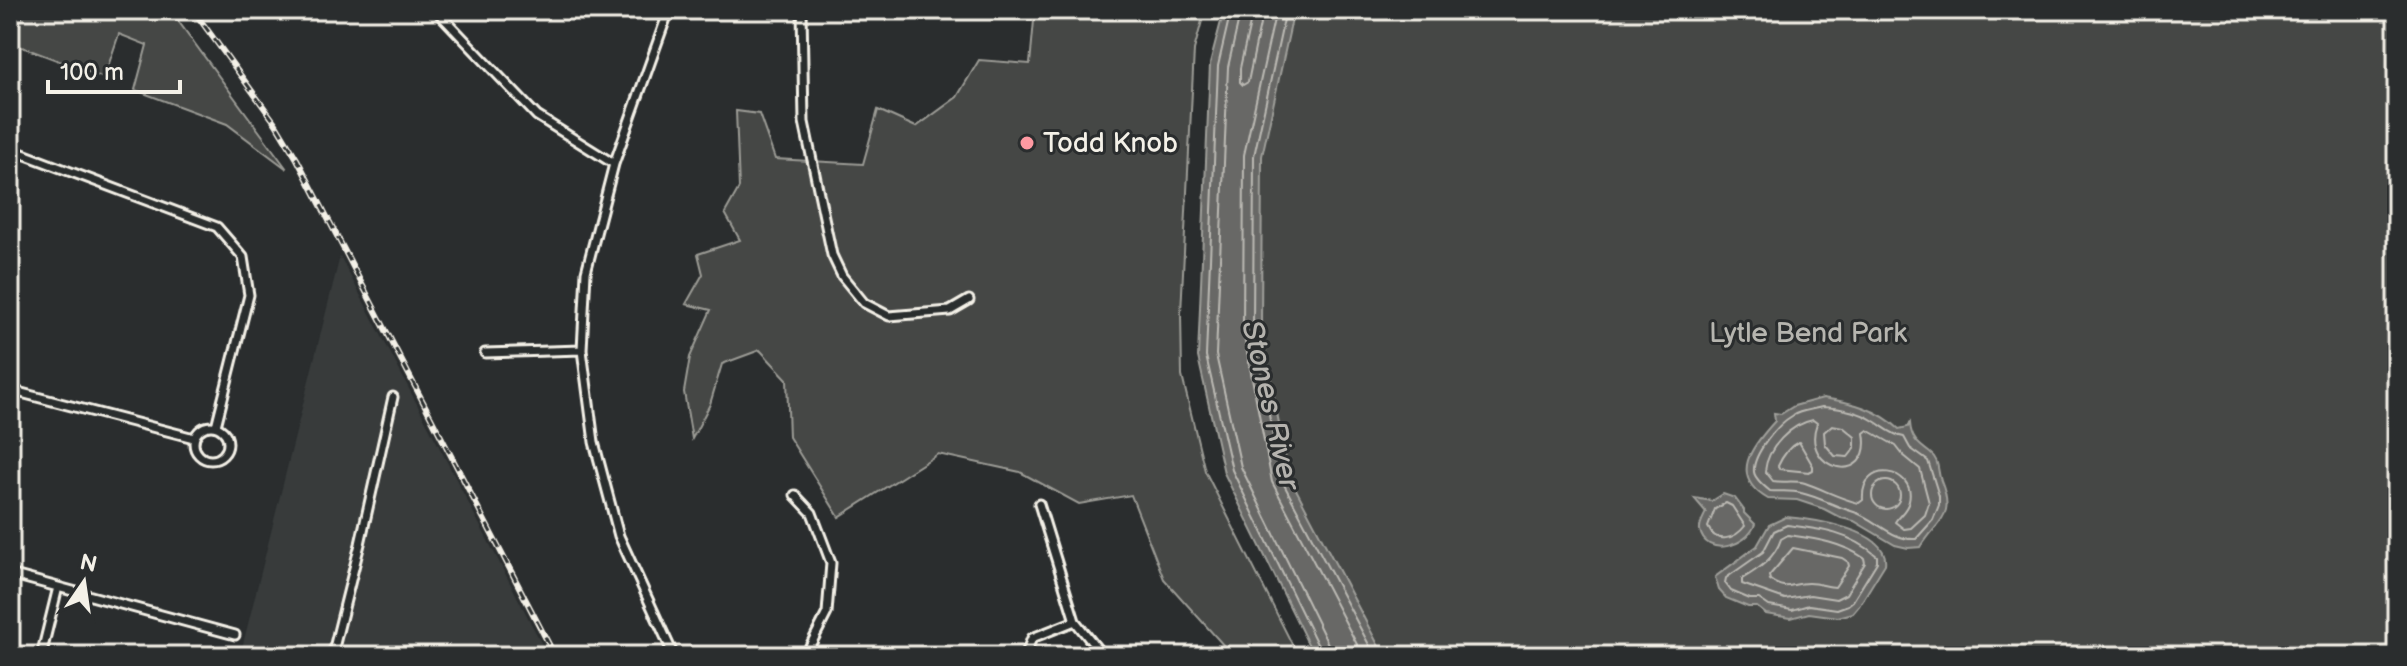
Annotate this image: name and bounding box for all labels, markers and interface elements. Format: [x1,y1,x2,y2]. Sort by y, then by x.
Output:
scale bar [48,44,180,94]
text: 100 m [60,58,124,87]
place label: Todd Knob [1043,127,1178,160]
marker: Todd Knob [1018,134,1036,152]
water label: Stones River [1233,317,1307,495]
park label: Lytle Bend Park [1709,317,1907,350]
north arrow [44,542,124,622]
text: N [77,549,99,579]

